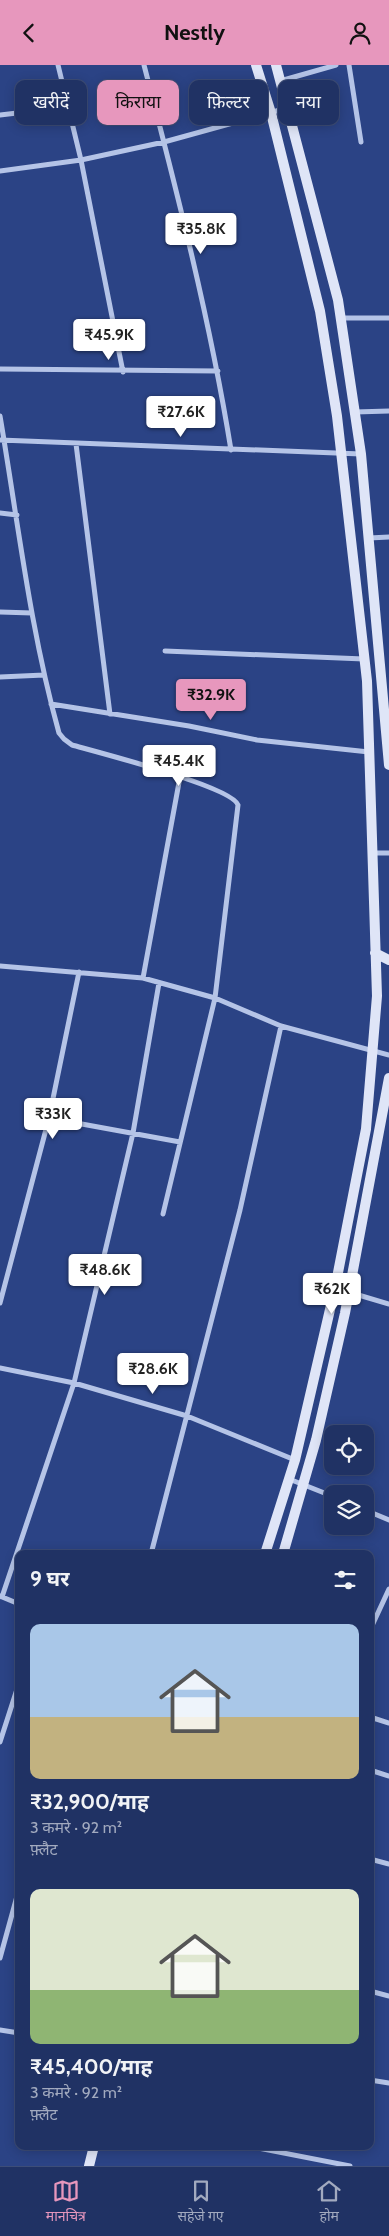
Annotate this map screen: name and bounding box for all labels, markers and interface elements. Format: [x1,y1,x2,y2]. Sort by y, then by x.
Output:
icon: back [15,19,43,47]
text: Nestly [164,19,225,46]
icon: person [346,19,374,47]
chip: खरीदें [15,80,87,125]
chip: किराया [97,80,179,125]
chip: फ़िल्टर [189,80,268,125]
chip: नया [278,80,339,125]
pin: ₹35.8K [160,213,242,255]
text: ₹35.8K [176,219,226,238]
pin: ₹45.9K [68,319,150,361]
text: ₹45.9K [84,325,134,344]
pin: ₹27.6K [140,395,222,438]
text: ₹27.6K [157,402,205,421]
pin: ₹32.9K [170,679,252,721]
text: ₹32.9K [187,685,235,704]
pin: ₹45.4K [138,745,220,787]
text: ₹45.4K [154,751,204,770]
pin: ₹33K [23,1097,83,1140]
text: ₹33K [35,1104,71,1123]
pin: ₹48.6K [64,1253,146,1296]
text: ₹48.6K [80,1260,130,1279]
pin: ₹62K [302,1273,362,1315]
text: ₹62K [314,1279,350,1298]
pin: ₹28.6K [112,1353,194,1395]
text: ₹28.6K [128,1359,178,1378]
map controls [324,1425,374,1535]
button: locate [324,1425,374,1475]
button: layers [324,1485,374,1535]
text: 9 घर [30,1566,69,1591]
icon: filters [331,1566,359,1594]
icon: home [150,1656,240,1746]
text: ₹32,900/माह [30,1789,149,1814]
text: 3 कमरे · 92 m² [30,1818,122,1837]
text: फ़्लैट [30,1840,58,1859]
icon: home [150,1921,240,2011]
text: ₹45,400/माह [30,2054,152,2079]
text: 3 कमरे · 92 m² [30,2083,122,2102]
text: फ़्लैट [30,2105,58,2124]
tab: मानचित्र [46,2177,86,2227]
tab: सहेजे गए [177,2177,224,2227]
tab: होम [315,2177,343,2227]

